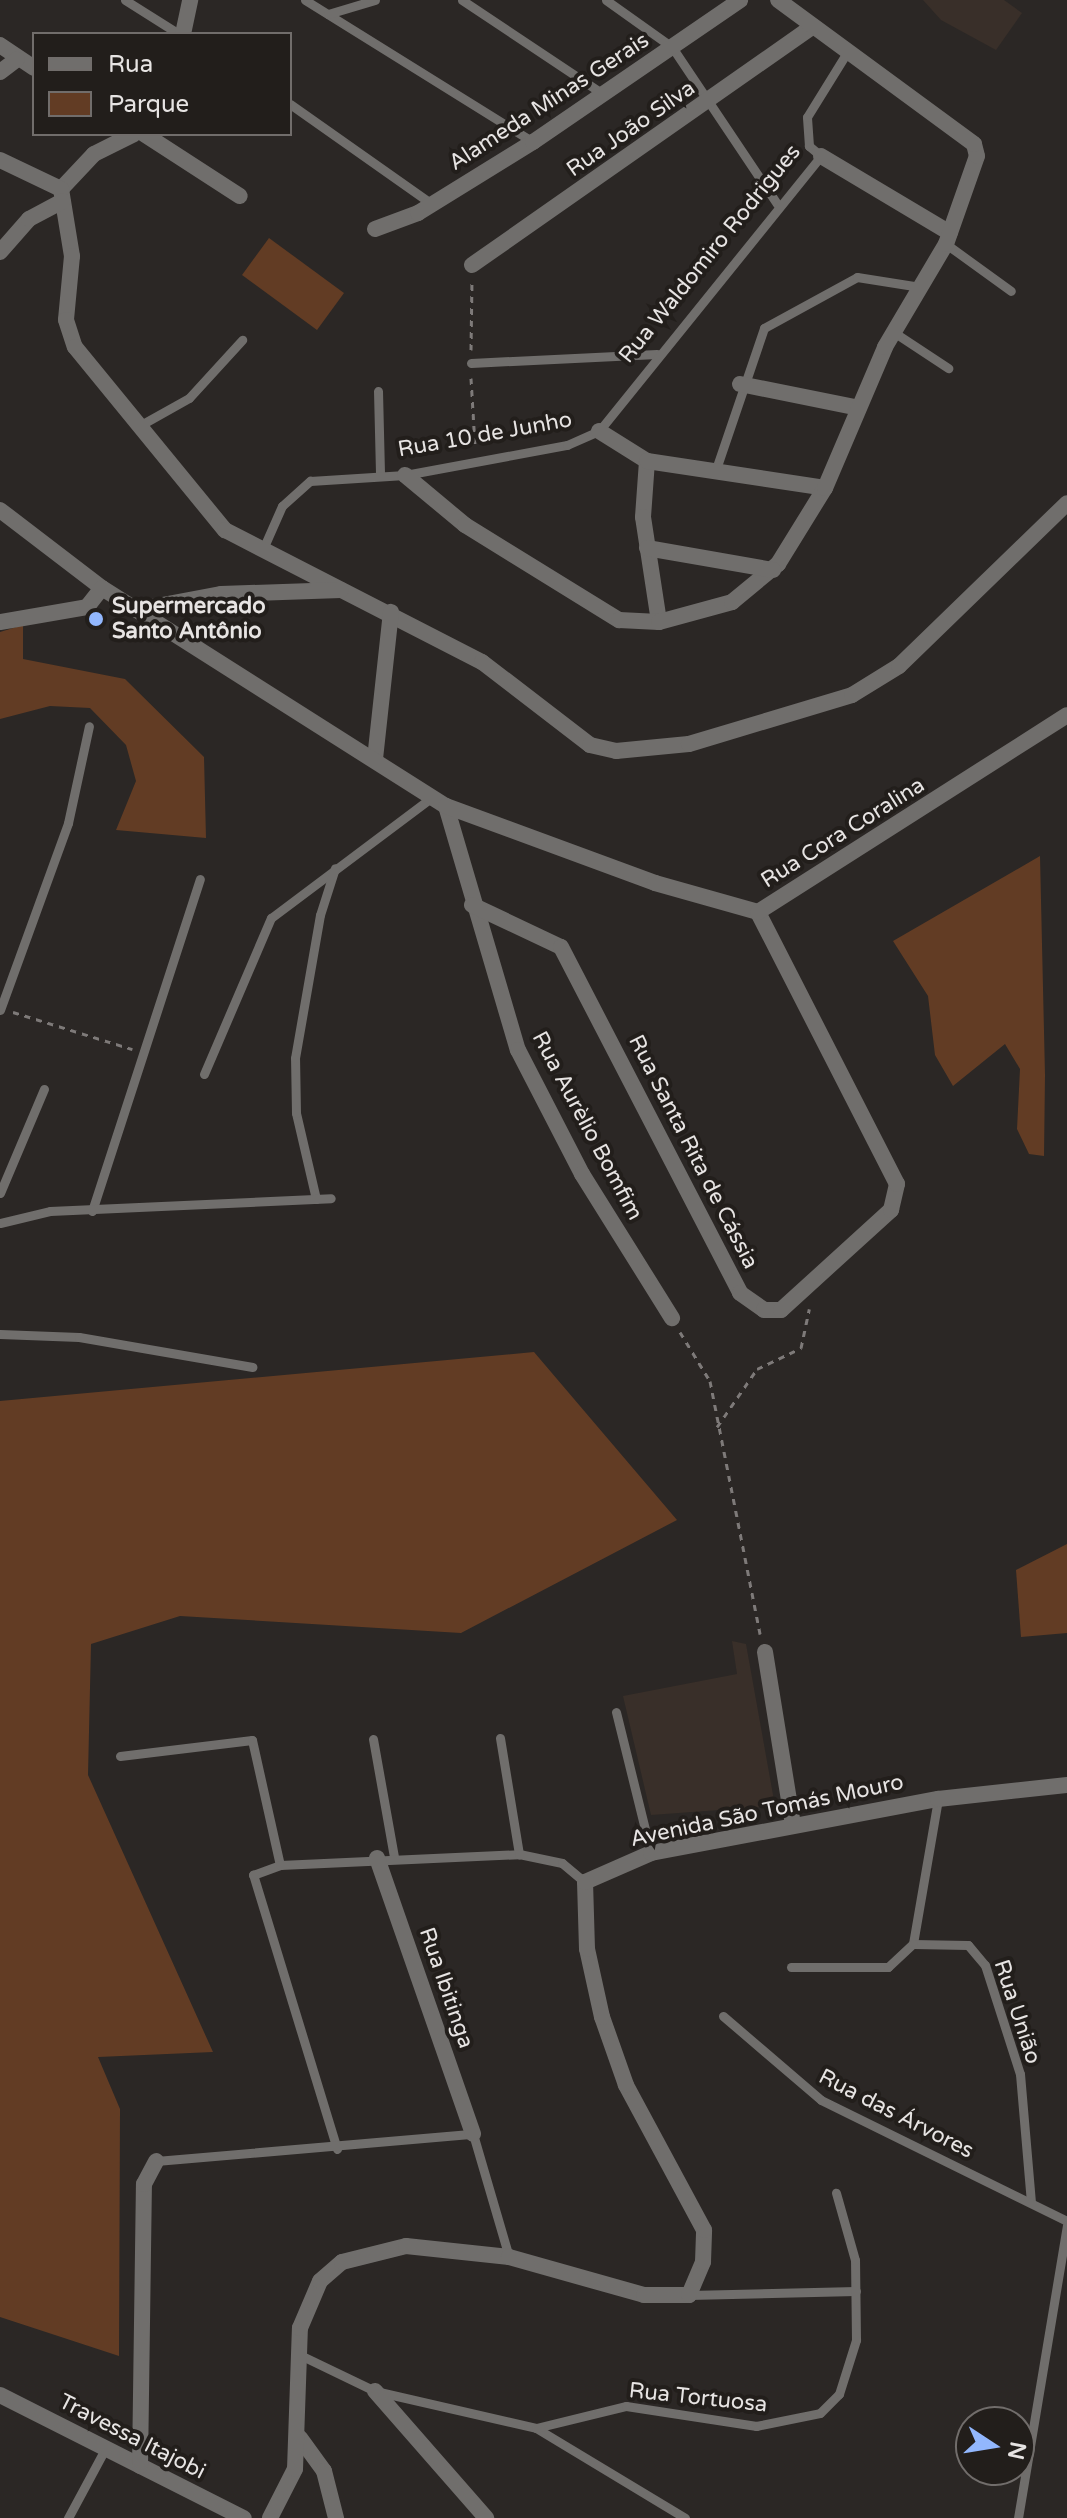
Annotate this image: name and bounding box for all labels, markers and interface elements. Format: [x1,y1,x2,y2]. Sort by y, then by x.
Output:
street label: Alameda Minas Gerais [444,27,654,177]
legend [32,32,292,136]
text: Rua [108,50,153,79]
street label: Rua João Silva [562,75,700,183]
text: Parque [108,90,189,119]
street label: Rua Waldomiro Rodrigues [614,139,806,369]
street label: Rua 10 de Junho [396,407,574,463]
place label: Supermercado Santo Antônio [112,593,266,644]
marker: Supermercado Santo Antônio [87,610,105,628]
street label: Rua Cora Coralina [756,772,930,894]
street label: Rua Aurèlio Bomfim [526,1027,648,1225]
street label: Rua Santa Rita de Cássia [622,1031,764,1273]
street label: Avenida São Tomás Mouro [628,1769,906,1853]
street label: Rua Ibitinga [413,1924,479,2052]
street label: Rua União [988,1957,1046,2067]
street label: Rua das Árvores [814,2064,978,2164]
street label: Rua Tortuosa [627,2378,769,2418]
street label: Travessa Itajobi [54,2389,210,2485]
north arrow [955,2406,1035,2486]
text: N [1002,2439,1031,2462]

